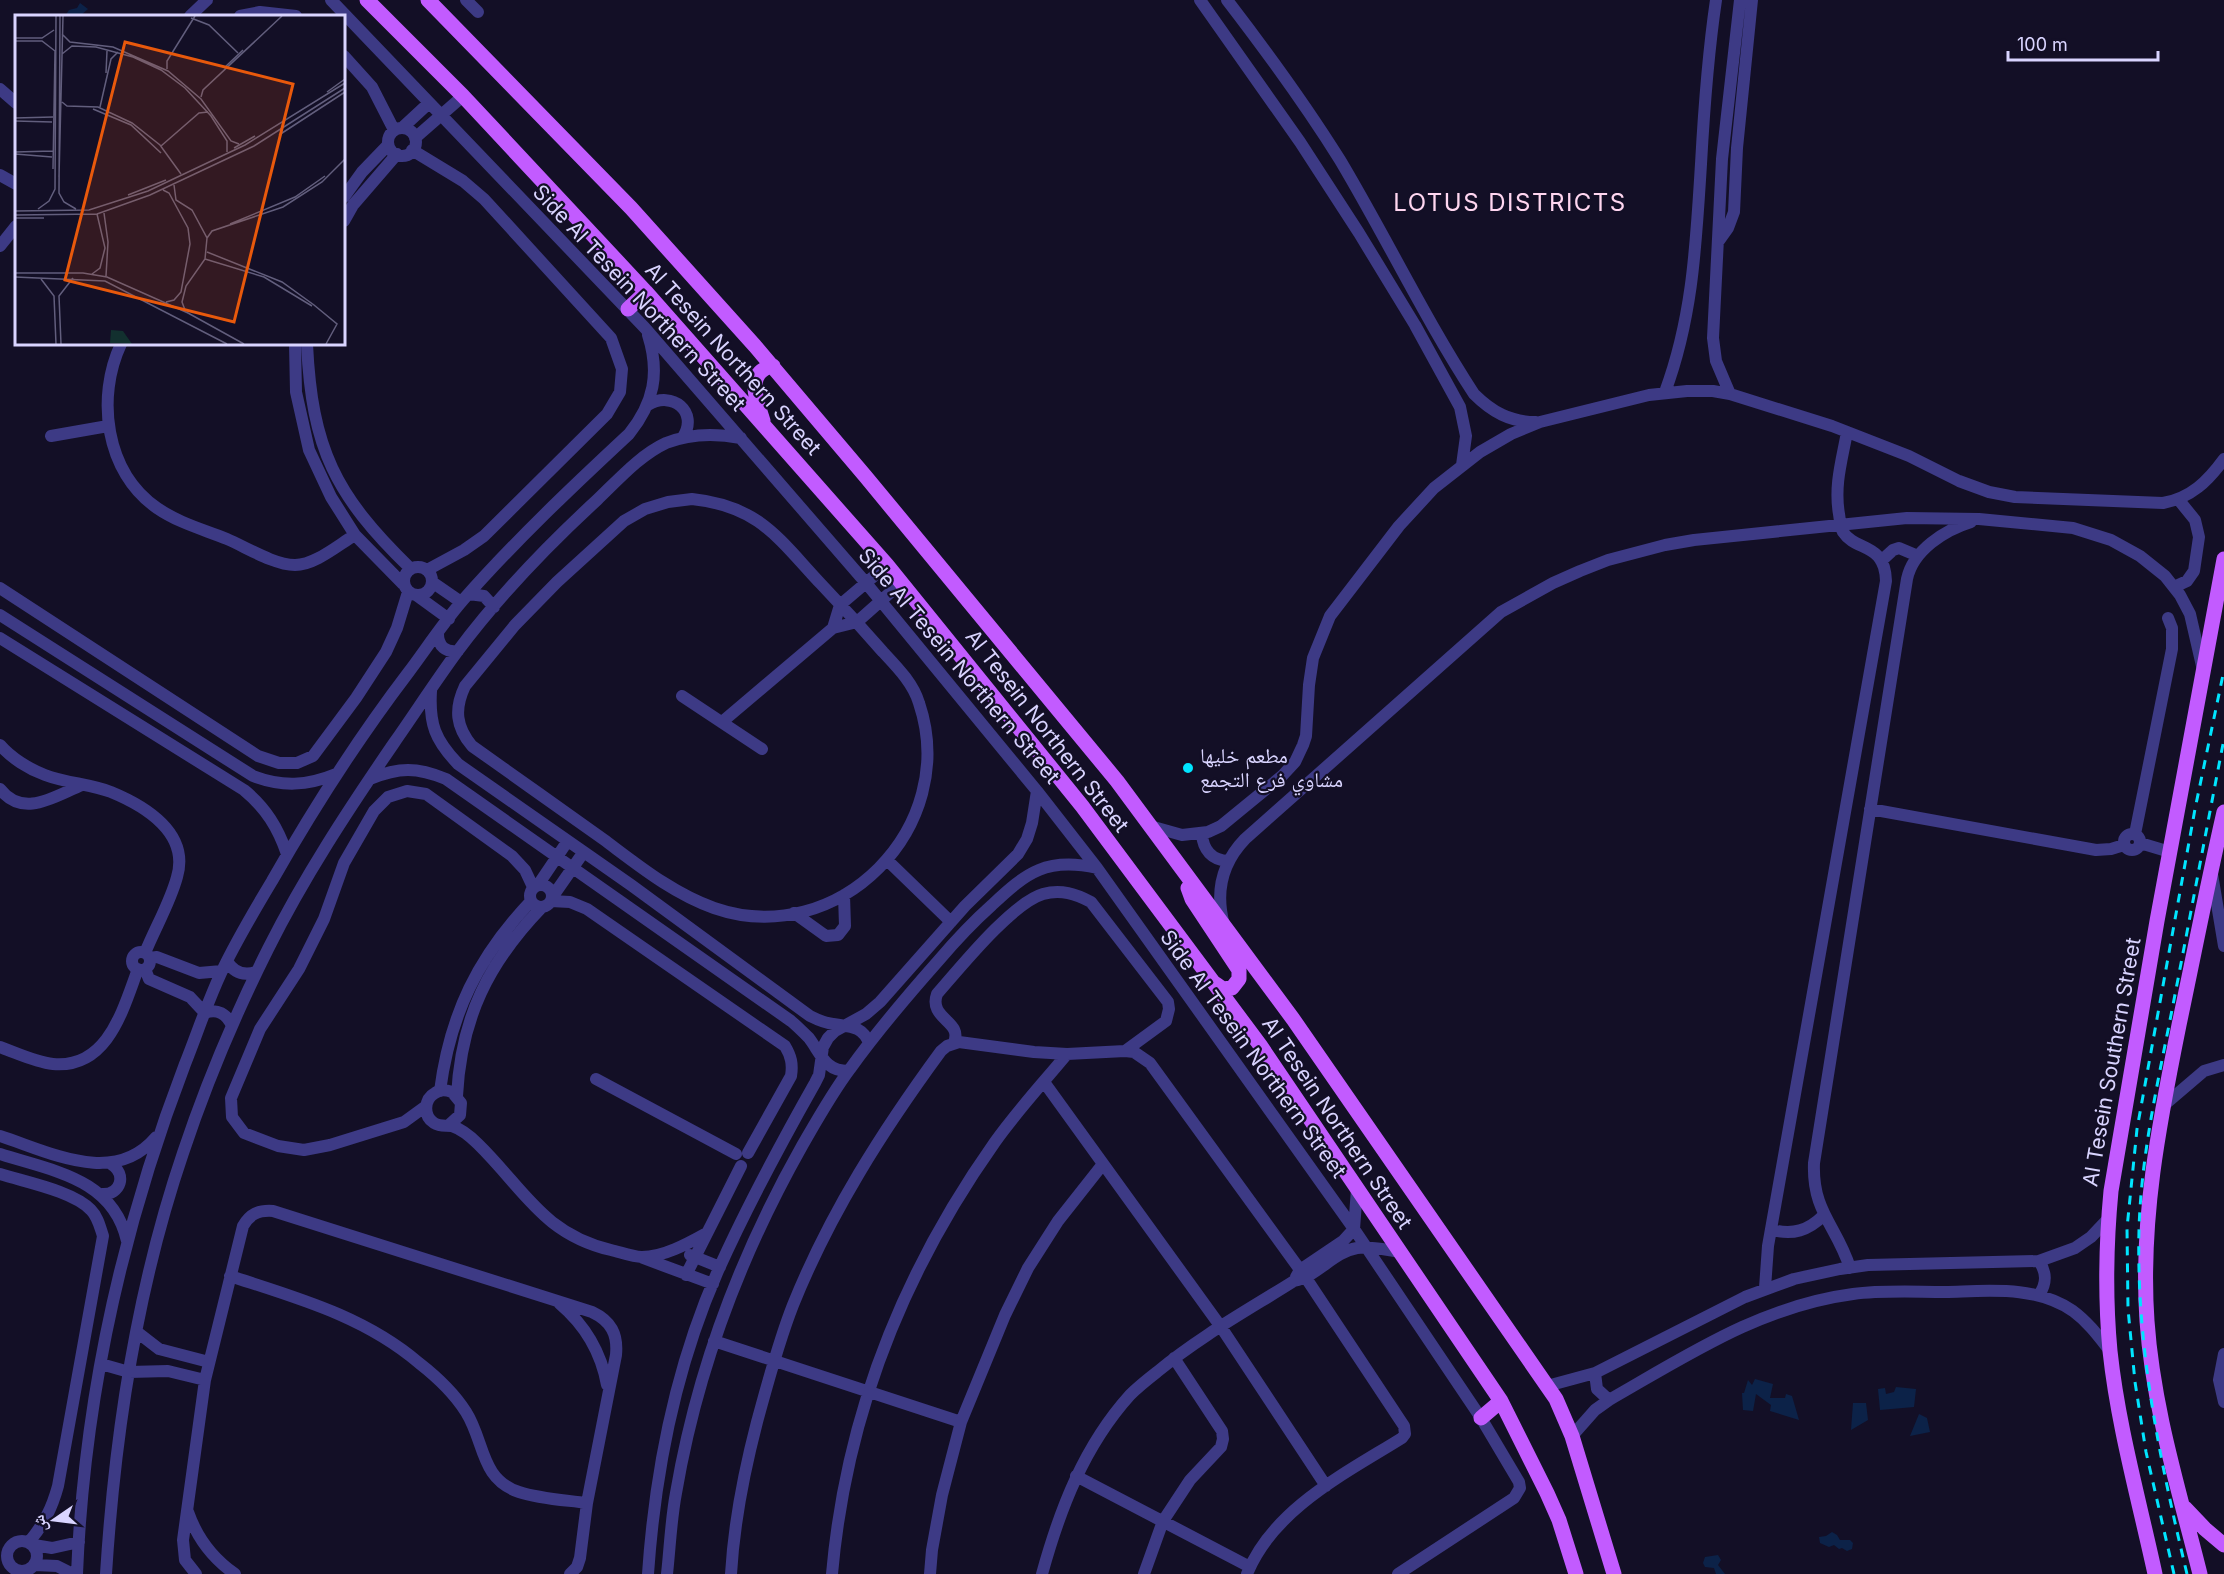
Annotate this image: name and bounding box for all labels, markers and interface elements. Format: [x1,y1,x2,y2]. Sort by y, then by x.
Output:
inset map [15,15,345,345]
scale bar [2008,24,2158,62]
text: 100 m [2017,34,2068,55]
street label: Side Al Tesein Northern Street [528,180,750,416]
district label: LOTUS DISTRICTS [1393,188,1627,217]
street label: Al Tesein Northern Street [640,258,826,460]
street label: Side Al Tesein Northern Street [853,543,1065,789]
street label: Al Tesein Northern Street [960,625,1134,837]
place label: مطعم خليها مشاوي فرع التجمع [1200,743,1343,796]
marker: مطعم خليها مشاوي فرع التجمع [1181,761,1195,775]
street label: Side Al Tesein Northern Street [1155,925,1351,1183]
street label: Al Tesein Southern Street [2077,935,2146,1188]
street label: Al Tesein Northern Street [1257,1012,1417,1234]
north arrow [24,1490,84,1550]
text: ش [28,1513,51,1534]

